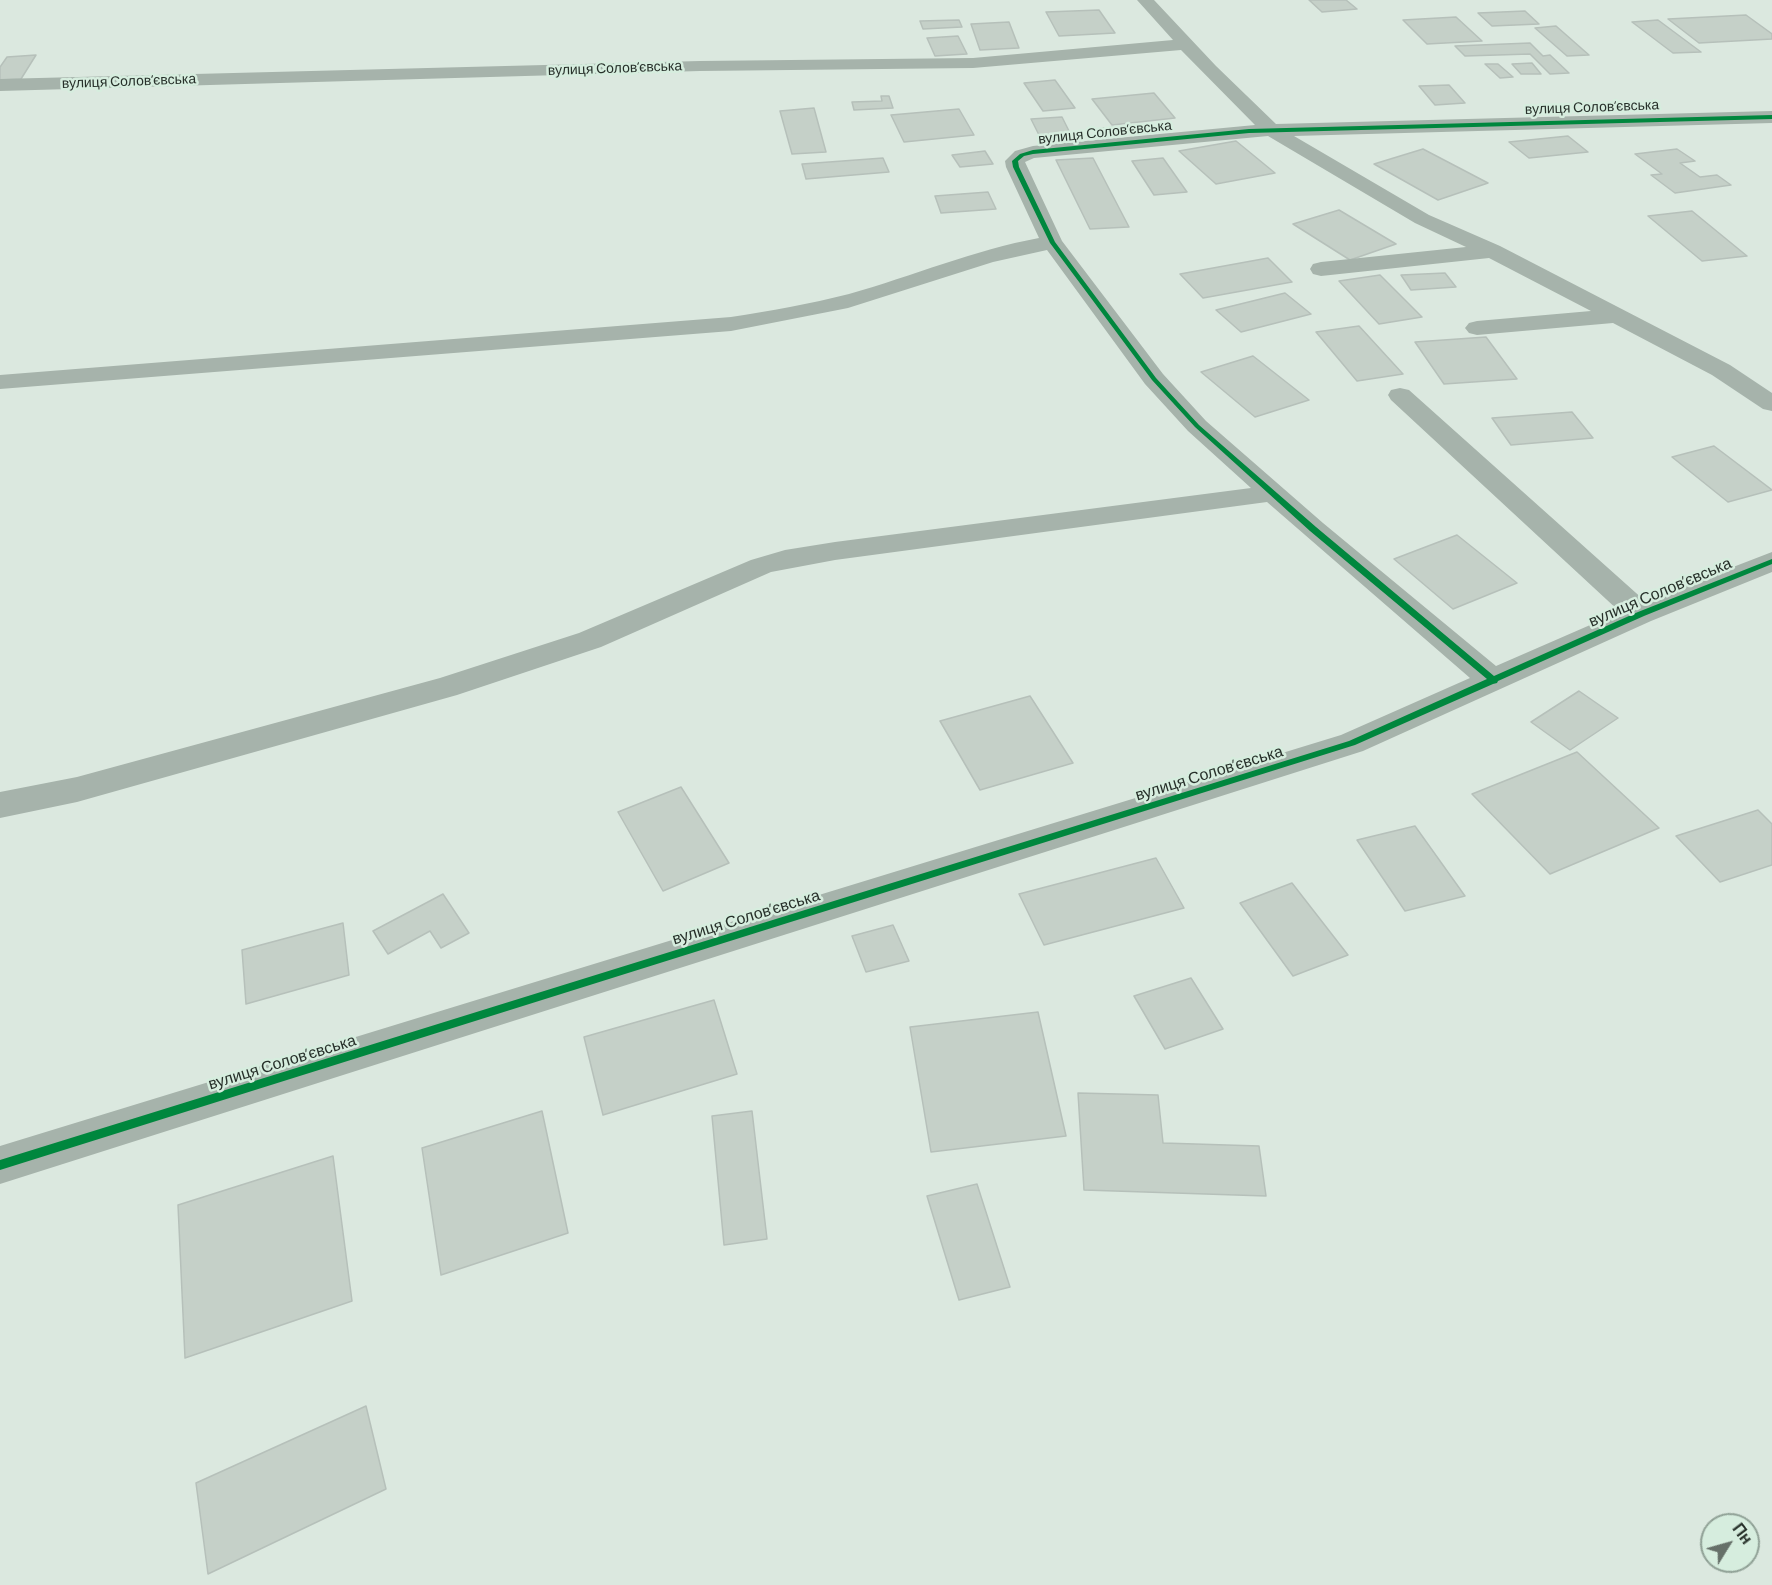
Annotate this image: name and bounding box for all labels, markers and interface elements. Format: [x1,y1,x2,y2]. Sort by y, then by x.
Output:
street label: вулиця Соловʼєвська [548,57,682,79]
street label: вулиця Соловʼєвська [62,70,196,92]
street label: вулиця Соловʼєвська [1525,96,1659,118]
street label: вулиця Соловʼєвська [1037,117,1173,147]
street label: вулиця Соловʼєвська [1586,553,1734,631]
street label: вулиця Соловʼєвська [1133,741,1285,805]
street label: вулиця Соловʼєвська [670,885,822,949]
street label: вулиця Соловʼєвська [206,1030,358,1094]
north arrow [1700,1513,1760,1573]
text: Пн [1729,1519,1757,1547]

